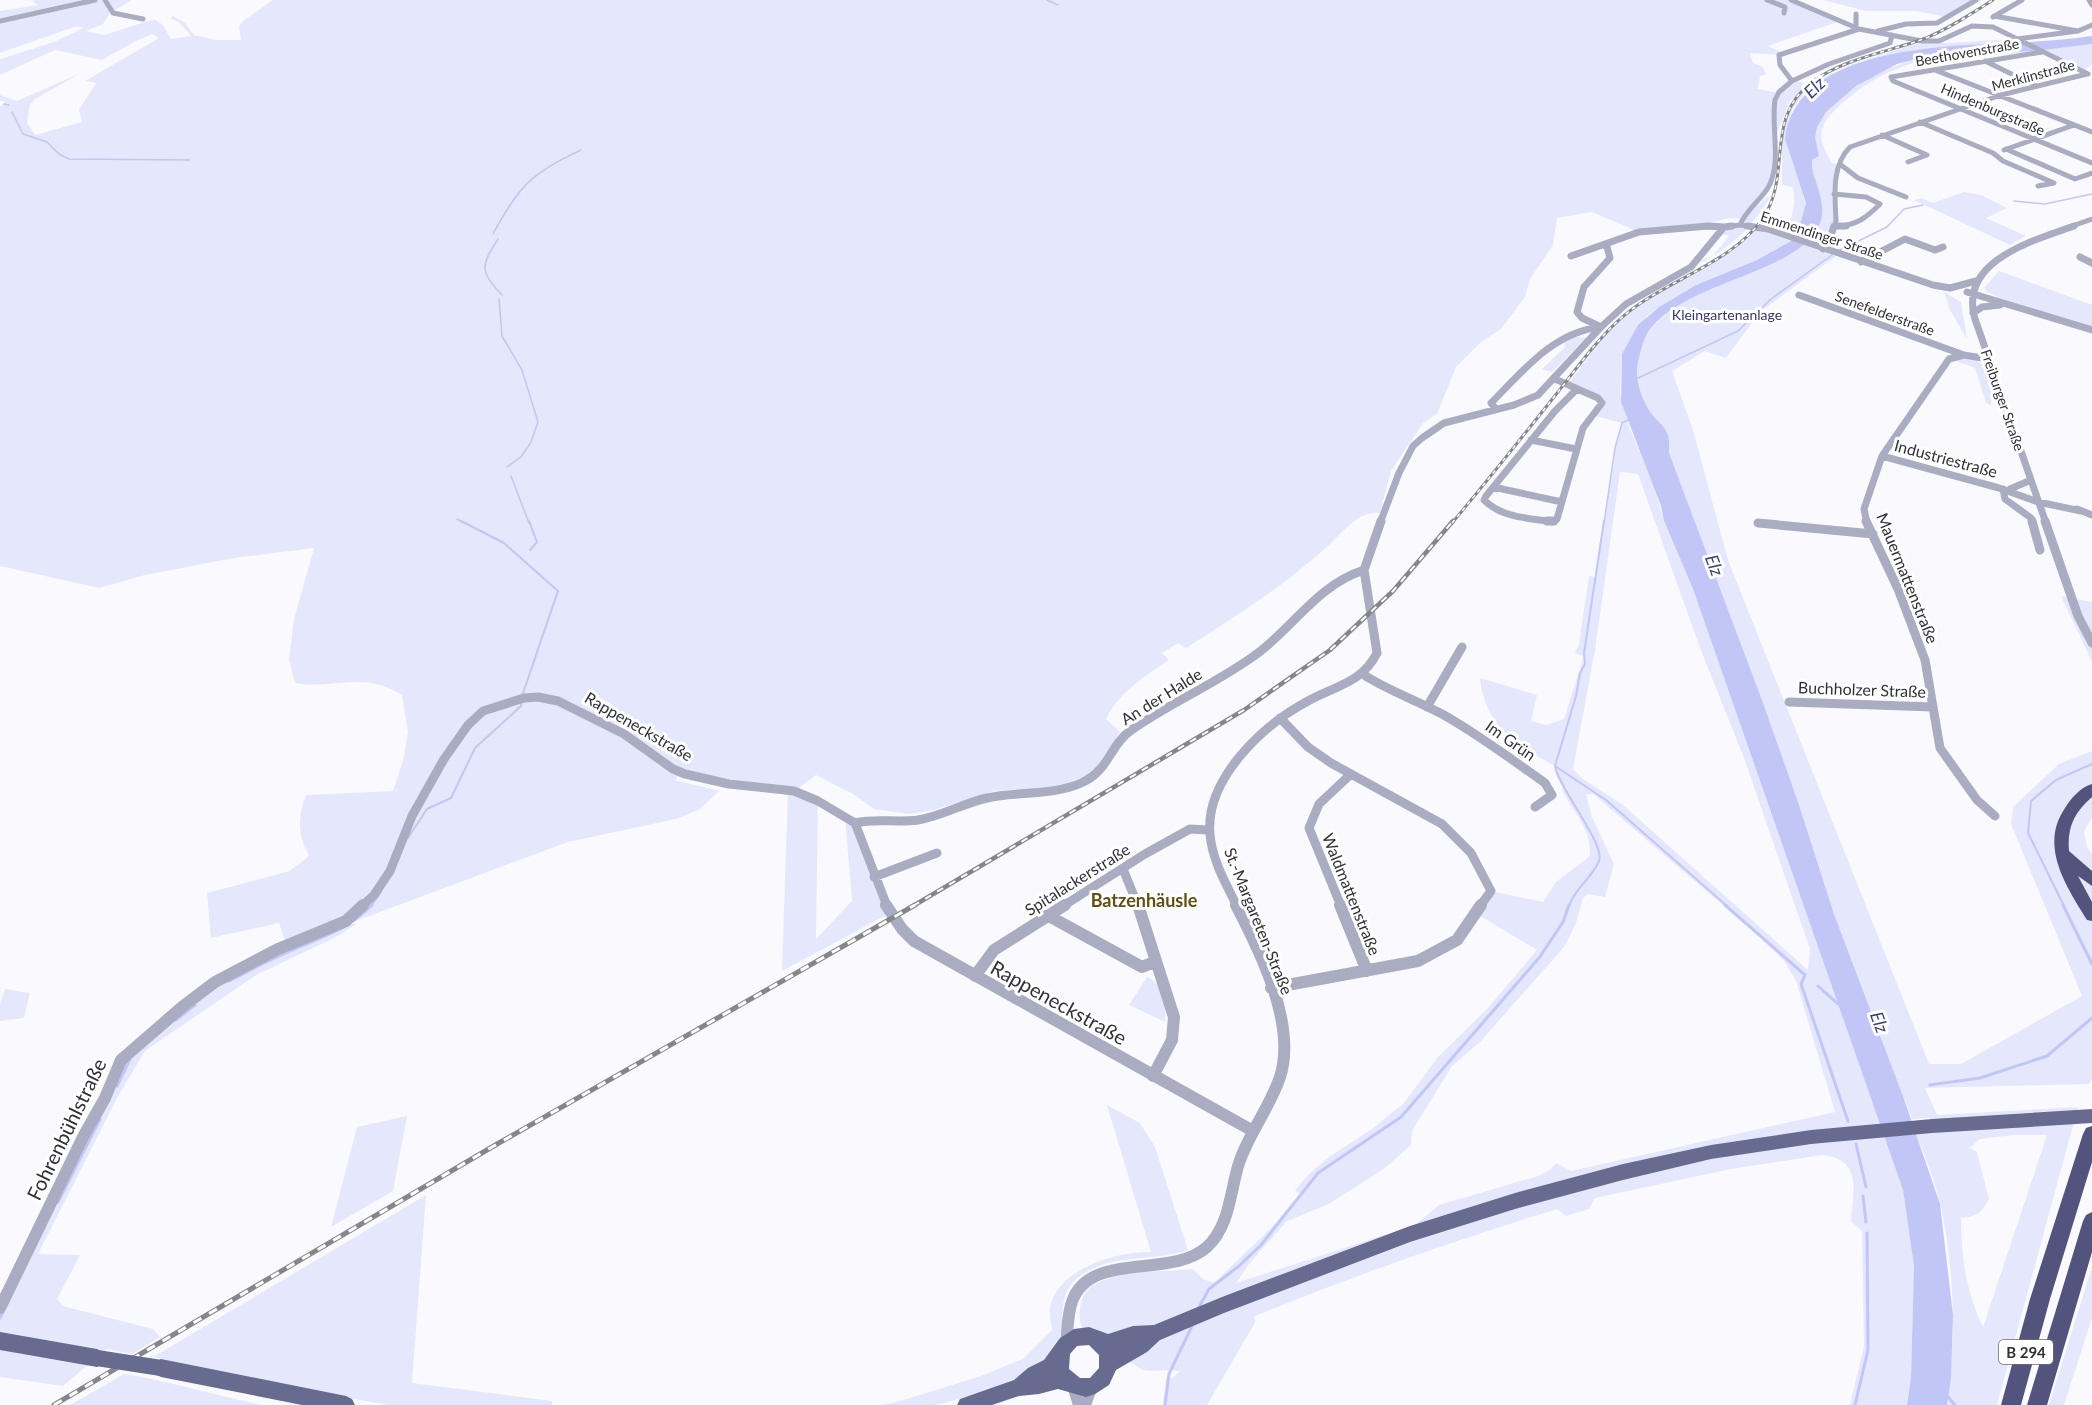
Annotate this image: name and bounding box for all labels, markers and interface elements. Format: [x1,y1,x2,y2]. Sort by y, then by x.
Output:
street label: Beethovenstraße [1914,35,2020,69]
street label: Merklinstraße [1990,56,2076,94]
water label: Elz [1799,71,1830,102]
street label: Hindenburgstraße [1938,79,2048,139]
street label: Emmendinger Straße [1759,207,1885,263]
street label: Senefelderstraße [1833,287,1937,339]
park label: Kleingartenanlage [1672,306,1782,323]
street label: Freiburger Straße [1978,347,2028,453]
street label: Industriestraße [1892,435,2000,481]
street label: Mauermattenstraße [1873,510,1943,646]
water label: Elz [1701,551,1729,579]
street label: An der Halde [1117,664,1205,728]
street label: Buchholzer Straße [1798,677,1926,701]
street label: Rappeneckstraße [582,687,696,765]
street label: Im Grün [1482,716,1540,764]
street label: Waldmattenstraße [1319,830,1385,958]
street label: Spitalackerstraße [1021,839,1133,919]
street label: St.-Margareten-Straße [1221,845,1297,997]
district label: Batzenhäusle [1091,889,1198,911]
street label: Rappeneckstraße [987,955,1131,1049]
water label: Elz [1866,1008,1894,1036]
street label: Fohrenbühlstraße [21,1054,111,1204]
road number: B 294 [1999,1340,2053,1364]

